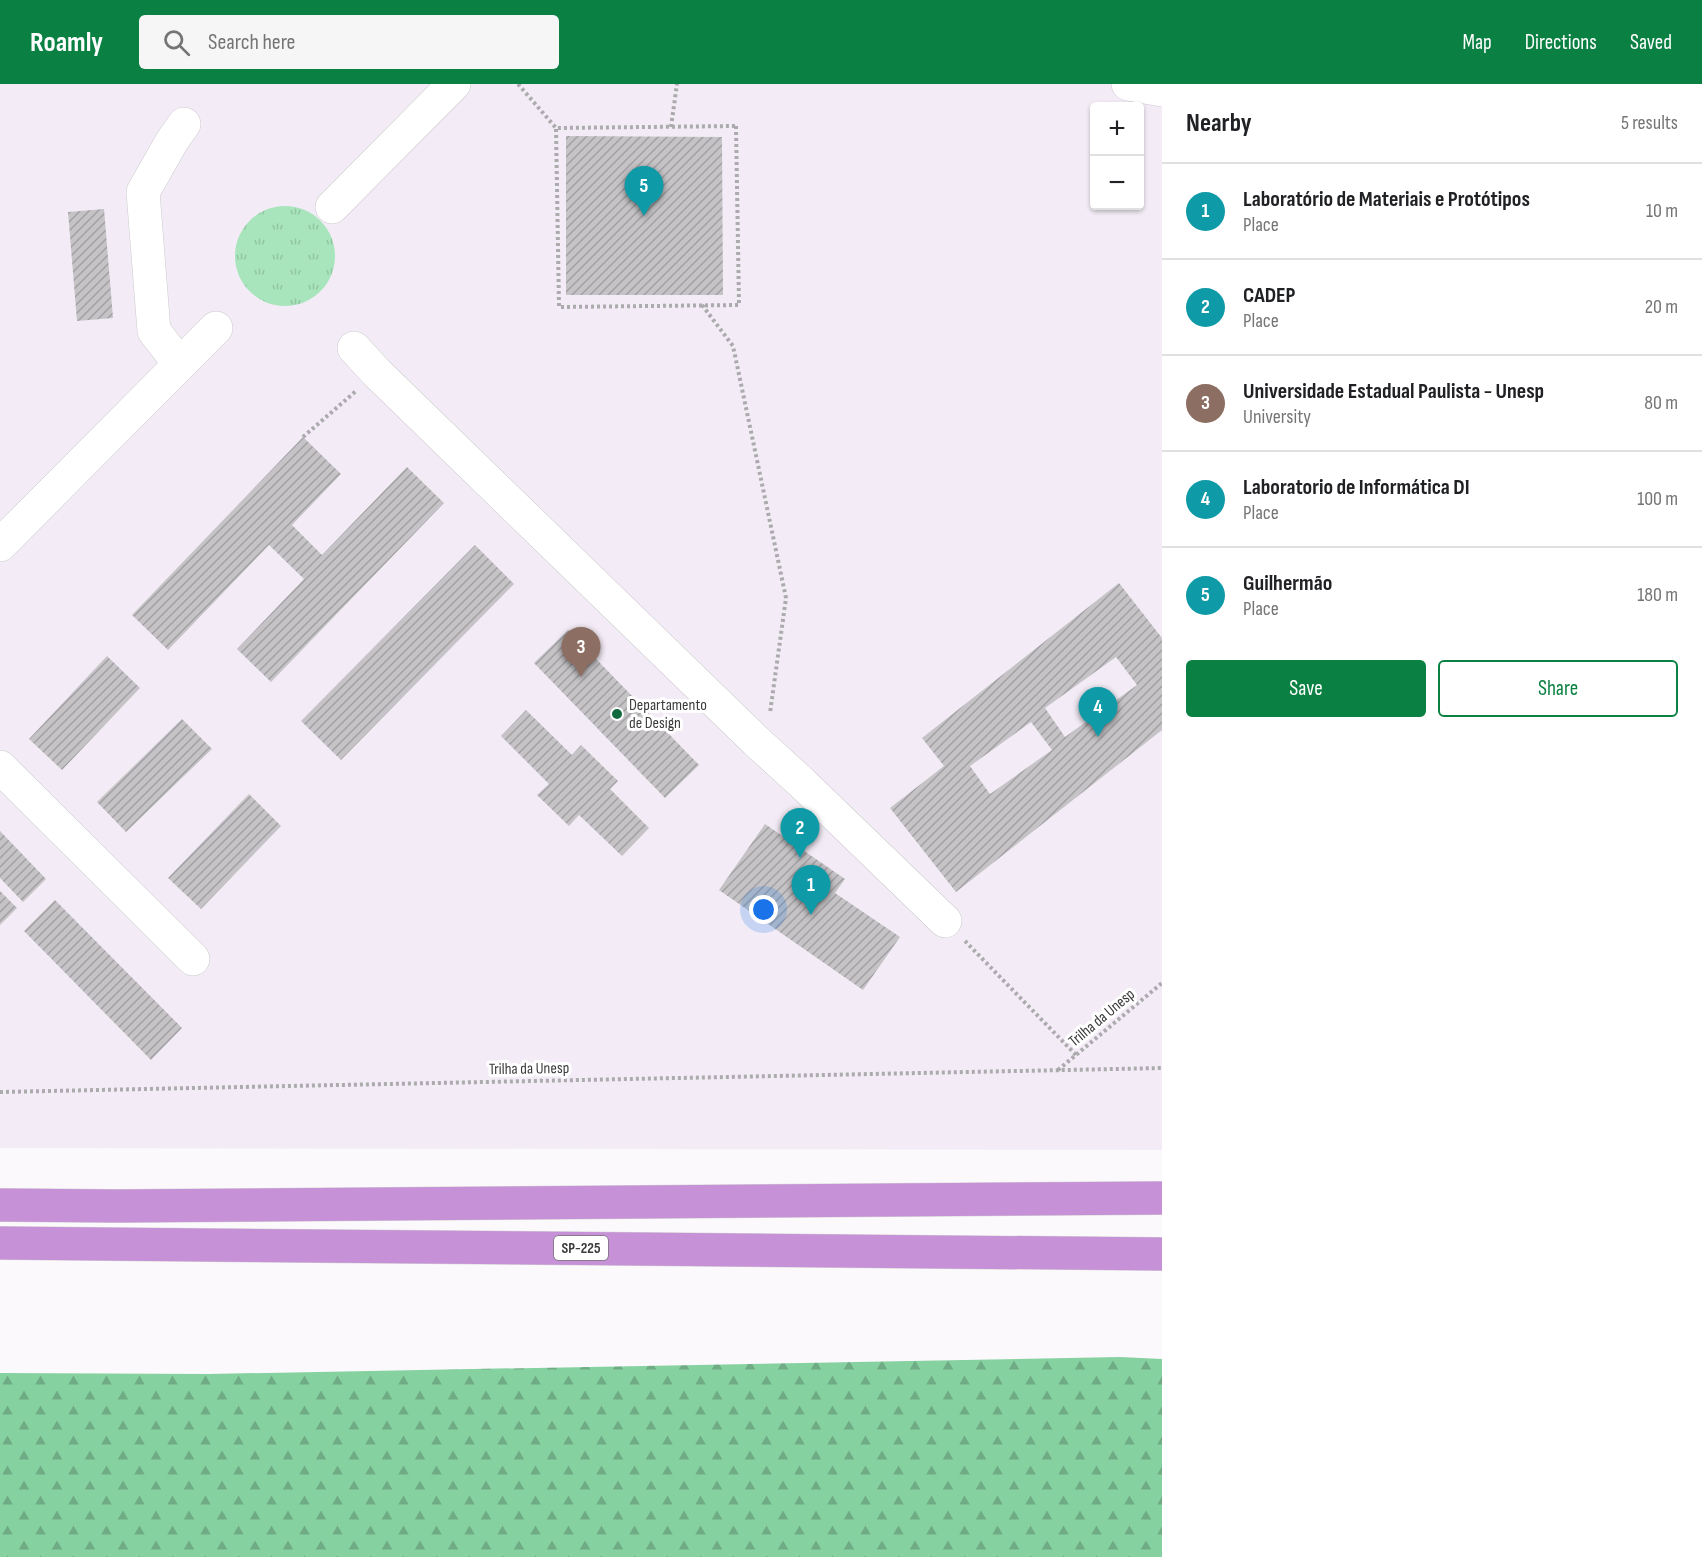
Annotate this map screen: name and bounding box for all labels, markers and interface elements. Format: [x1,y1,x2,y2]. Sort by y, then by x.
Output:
search box [139,15,559,69]
text: Roamly [30,26,103,59]
icon: search [160,26,193,59]
text: Search here [208,29,295,56]
text: Map [1462,30,1492,55]
text: Directions [1525,30,1597,55]
text: Saved [1630,30,1672,55]
map controls [1090,102,1144,210]
button: + [1090,102,1144,156]
text: Nearby [1186,108,1252,139]
text: 5 results [1621,111,1678,135]
button: − [1090,156,1144,210]
pin: 5 [624,166,664,216]
text: Laboratório de Materiais e Protótipos [1243,186,1530,213]
text: 1 [1202,199,1209,223]
text: 10 m [1646,199,1678,223]
text: Place [1243,213,1279,237]
text: CADEP [1243,282,1296,309]
text: 2 [1201,295,1210,319]
text: 20 m [1645,295,1678,319]
text: Place [1243,309,1279,333]
text: Universidade Estadual Paulista - Unesp [1243,378,1544,405]
text: 3 [1201,391,1210,415]
text: 80 m [1644,391,1678,415]
text: University [1243,405,1311,429]
text: Laboratorio de Informática DI [1243,474,1470,501]
text: 4 [1201,487,1210,511]
text: 100 m [1637,487,1678,511]
text: Place [1243,501,1279,525]
text: Guilhermão [1243,570,1332,597]
text: 5 [1201,583,1210,607]
text: 180 m [1637,583,1678,607]
text: Place [1243,597,1279,621]
pin: 3 [562,628,600,677]
button: Save [1186,660,1426,717]
button: Share [1438,660,1678,717]
pin: 4 [1078,688,1118,737]
place label: Departamento de Design [629,696,707,733]
marker: Departamento de Design [610,707,624,721]
pin: 2 [780,808,820,858]
pin: 1 [792,866,830,915]
your location [749,895,778,924]
street label: Trilha da Unesp [1065,985,1139,1051]
street label: Trilha da Unesp [489,1059,569,1079]
road number: SP-225 [554,1236,608,1260]

